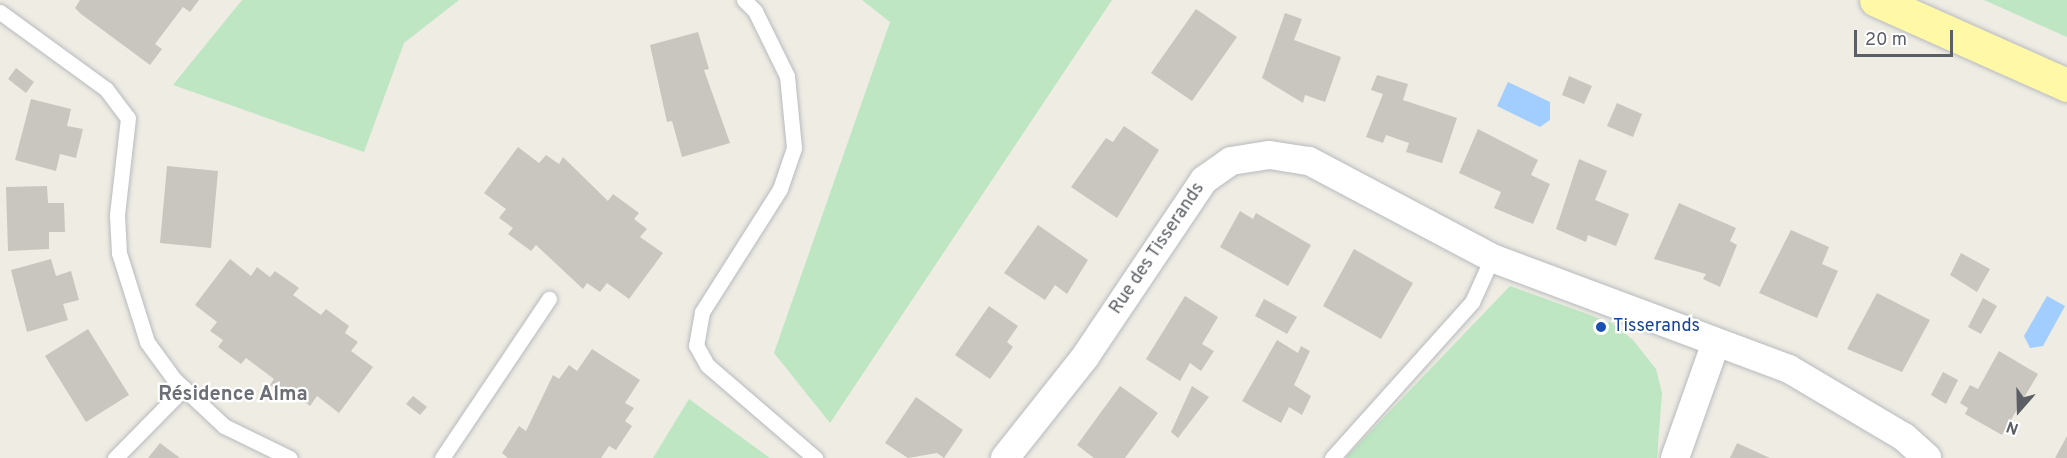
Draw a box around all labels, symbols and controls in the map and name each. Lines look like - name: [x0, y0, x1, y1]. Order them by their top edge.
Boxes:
- scale bar: [1857, 18, 1956, 56]
- text: 20 m: [1865, 29, 1907, 52]
- street label: Rue des Tisserands: [1106, 179, 1210, 319]
- place label: Tisserands: [1613, 316, 1700, 338]
- marker: Tisserands: [1594, 320, 1608, 334]
- north arrow: [1989, 380, 2049, 440]
- district label: Résidence Alma: [158, 383, 308, 407]
- text: N: [2004, 416, 2022, 438]

